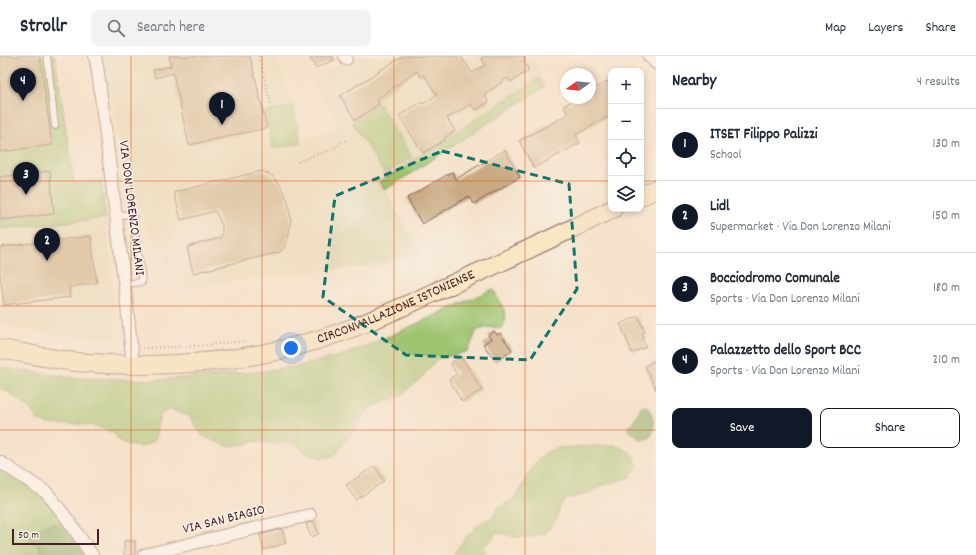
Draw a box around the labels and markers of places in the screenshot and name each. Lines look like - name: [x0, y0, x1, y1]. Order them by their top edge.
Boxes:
- pin: 4: [10, 68, 36, 101]
- pin: 1: [209, 92, 235, 125]
- pin: 3: [13, 162, 39, 195]
- pin: 2: [34, 228, 60, 261]

